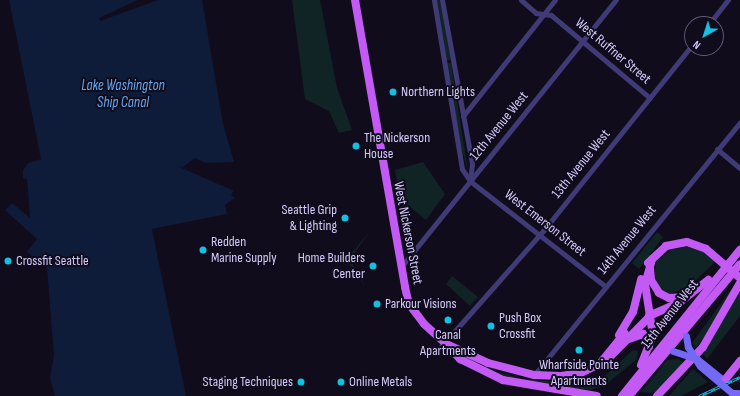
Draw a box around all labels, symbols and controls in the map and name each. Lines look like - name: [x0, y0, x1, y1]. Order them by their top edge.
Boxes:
- street label: West Ruffner Street: [572, 14, 654, 88]
- north arrow: [684, 16, 724, 56]
- text: N: [690, 38, 703, 52]
- water label: Lake Washington Ship Canal: [81, 76, 165, 111]
- place label: Northern Lights: [401, 84, 475, 100]
- marker: Northern Lights: [388, 87, 398, 97]
- street label: 12th Avenue West: [466, 88, 532, 164]
- street label: 13th Avenue West: [548, 126, 614, 202]
- place label: The Nickerson House: [364, 130, 430, 162]
- marker: The Nickerson House: [351, 141, 361, 151]
- street label: West Nickerson Street: [390, 180, 426, 286]
- street label: West Emerson Street: [501, 186, 589, 260]
- place label: Seattle Grip & Lighting: [282, 202, 337, 234]
- street label: 14th Avenue West: [594, 202, 660, 278]
- marker: Seattle Grip & Lighting: [340, 213, 350, 223]
- place label: Redden Marine Supply: [211, 234, 277, 266]
- marker: Redden Marine Supply: [198, 245, 208, 255]
- place label: Home Builders Center: [298, 250, 365, 282]
- place label: Crossfit Seattle: [16, 253, 89, 269]
- marker: Crossfit Seattle: [3, 256, 13, 266]
- marker: Home Builders Center: [368, 261, 378, 271]
- street label: 15th Avenue West: [638, 276, 702, 352]
- place label: Parkour Visions: [385, 296, 457, 312]
- marker: Parkour Visions: [372, 299, 382, 309]
- place label: Push Box Crossfit: [499, 310, 541, 342]
- marker: Canal Apartments: [443, 315, 453, 325]
- marker: Push Box Crossfit: [486, 321, 496, 331]
- place label: Canal Apartments: [420, 327, 476, 360]
- marker: Wharfside Pointe Apartments: [574, 345, 584, 355]
- place label: Wharfside Pointe Apartments: [539, 357, 619, 390]
- place label: Staging Techniques: [203, 374, 293, 390]
- place label: Online Metals: [349, 374, 412, 390]
- marker: Staging Techniques: [296, 377, 306, 387]
- marker: Online Metals: [336, 377, 346, 387]

